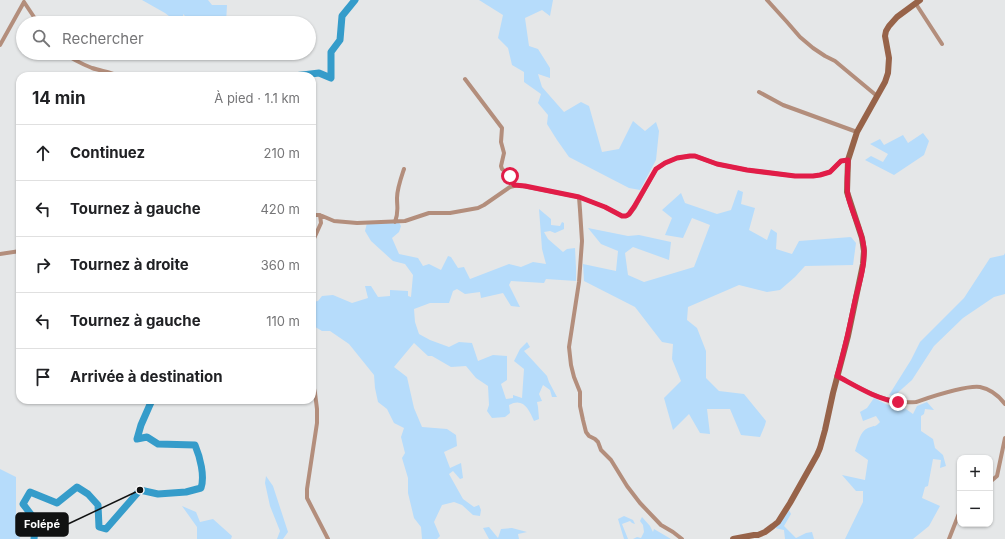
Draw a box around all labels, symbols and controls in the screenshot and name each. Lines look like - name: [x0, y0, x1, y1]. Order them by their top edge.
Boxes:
- search box: [16, 16, 316, 60]
- icon: search: [30, 27, 52, 49]
- text: Rechercher: [62, 29, 144, 48]
- text: 14 min: [32, 88, 86, 108]
- text: À pied · 1.1 km: [214, 90, 300, 106]
- icon: ahead: [32, 142, 54, 164]
- text: Continuez: [70, 143, 145, 162]
- text: 210 m: [264, 145, 300, 161]
- route start: [501, 167, 519, 185]
- icon: left: [32, 198, 54, 220]
- text: Tournez à gauche: [70, 199, 201, 218]
- text: 420 m: [260, 201, 300, 217]
- icon: right: [32, 254, 54, 276]
- text: Tournez à droite: [70, 255, 189, 274]
- text: 360 m: [261, 257, 300, 273]
- icon: left: [32, 310, 54, 332]
- text: Tournez à gauche: [70, 311, 201, 330]
- text: 110 m: [266, 313, 300, 329]
- icon: arrive: [32, 366, 54, 388]
- text: Arrivée à destination: [70, 367, 223, 386]
- route end: [889, 393, 907, 411]
- map controls: [957, 455, 993, 527]
- button: +: [957, 455, 993, 491]
- button: −: [957, 491, 993, 527]
- callout: Folépé: [16, 513, 68, 536]
- text: Folépé: [24, 517, 60, 531]

